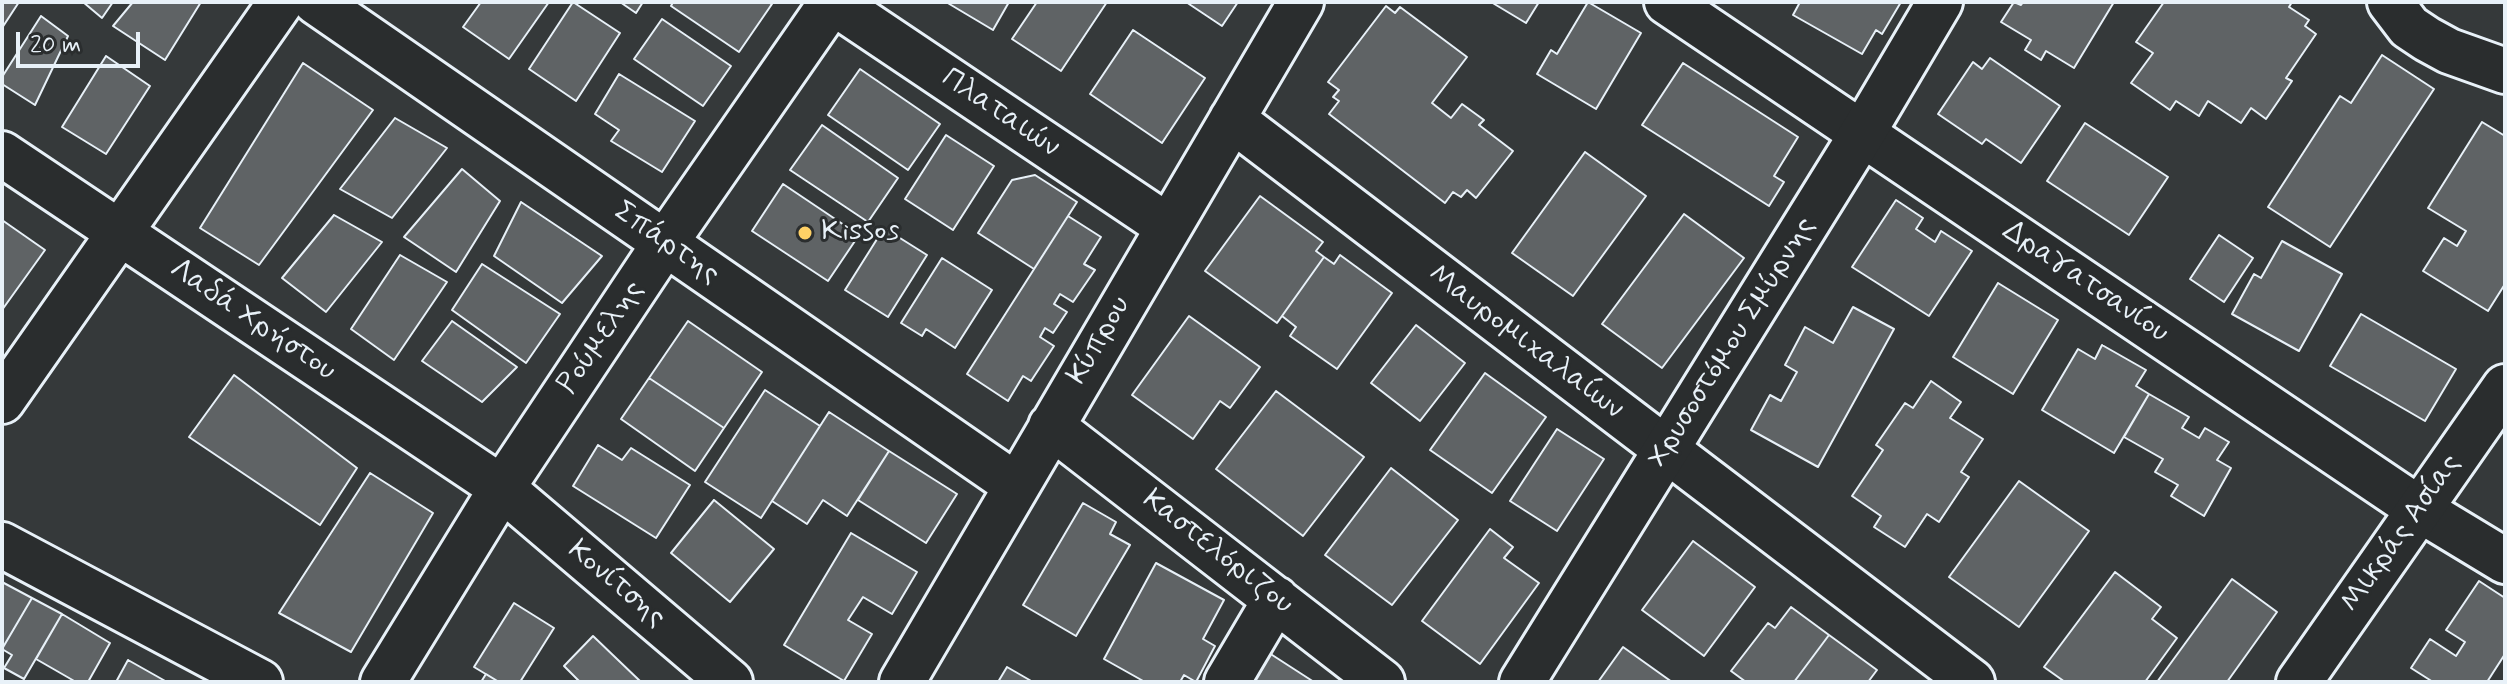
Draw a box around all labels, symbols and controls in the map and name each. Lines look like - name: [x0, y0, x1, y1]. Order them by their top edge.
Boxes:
- scale bar: [20, 16, 144, 66]
- text: 20 m: [30, 30, 81, 61]
- street label: Πλαταιών: [934, 61, 1066, 167]
- street label: Σπάρτης: [606, 195, 726, 293]
- street label: Χρυσοστόμου Σμύρνης: [1641, 211, 1825, 475]
- street label: Δραγατσανίου: [1995, 214, 2175, 352]
- place label: Kissos: [821, 215, 900, 251]
- marker: Kissos: [796, 224, 814, 242]
- street label: Λαδά Χρήστου: [162, 252, 342, 390]
- street label: Μαυρομιχαλαίων: [1420, 258, 1630, 428]
- street label: Ρούμελης: [551, 274, 653, 402]
- street label: Κύπρου: [1060, 290, 1140, 392]
- street label: Μικράς Ασίας: [2334, 448, 2470, 620]
- street label: Καστελόριζου: [1134, 483, 1300, 623]
- street label: Κονίτσης: [560, 534, 672, 636]

